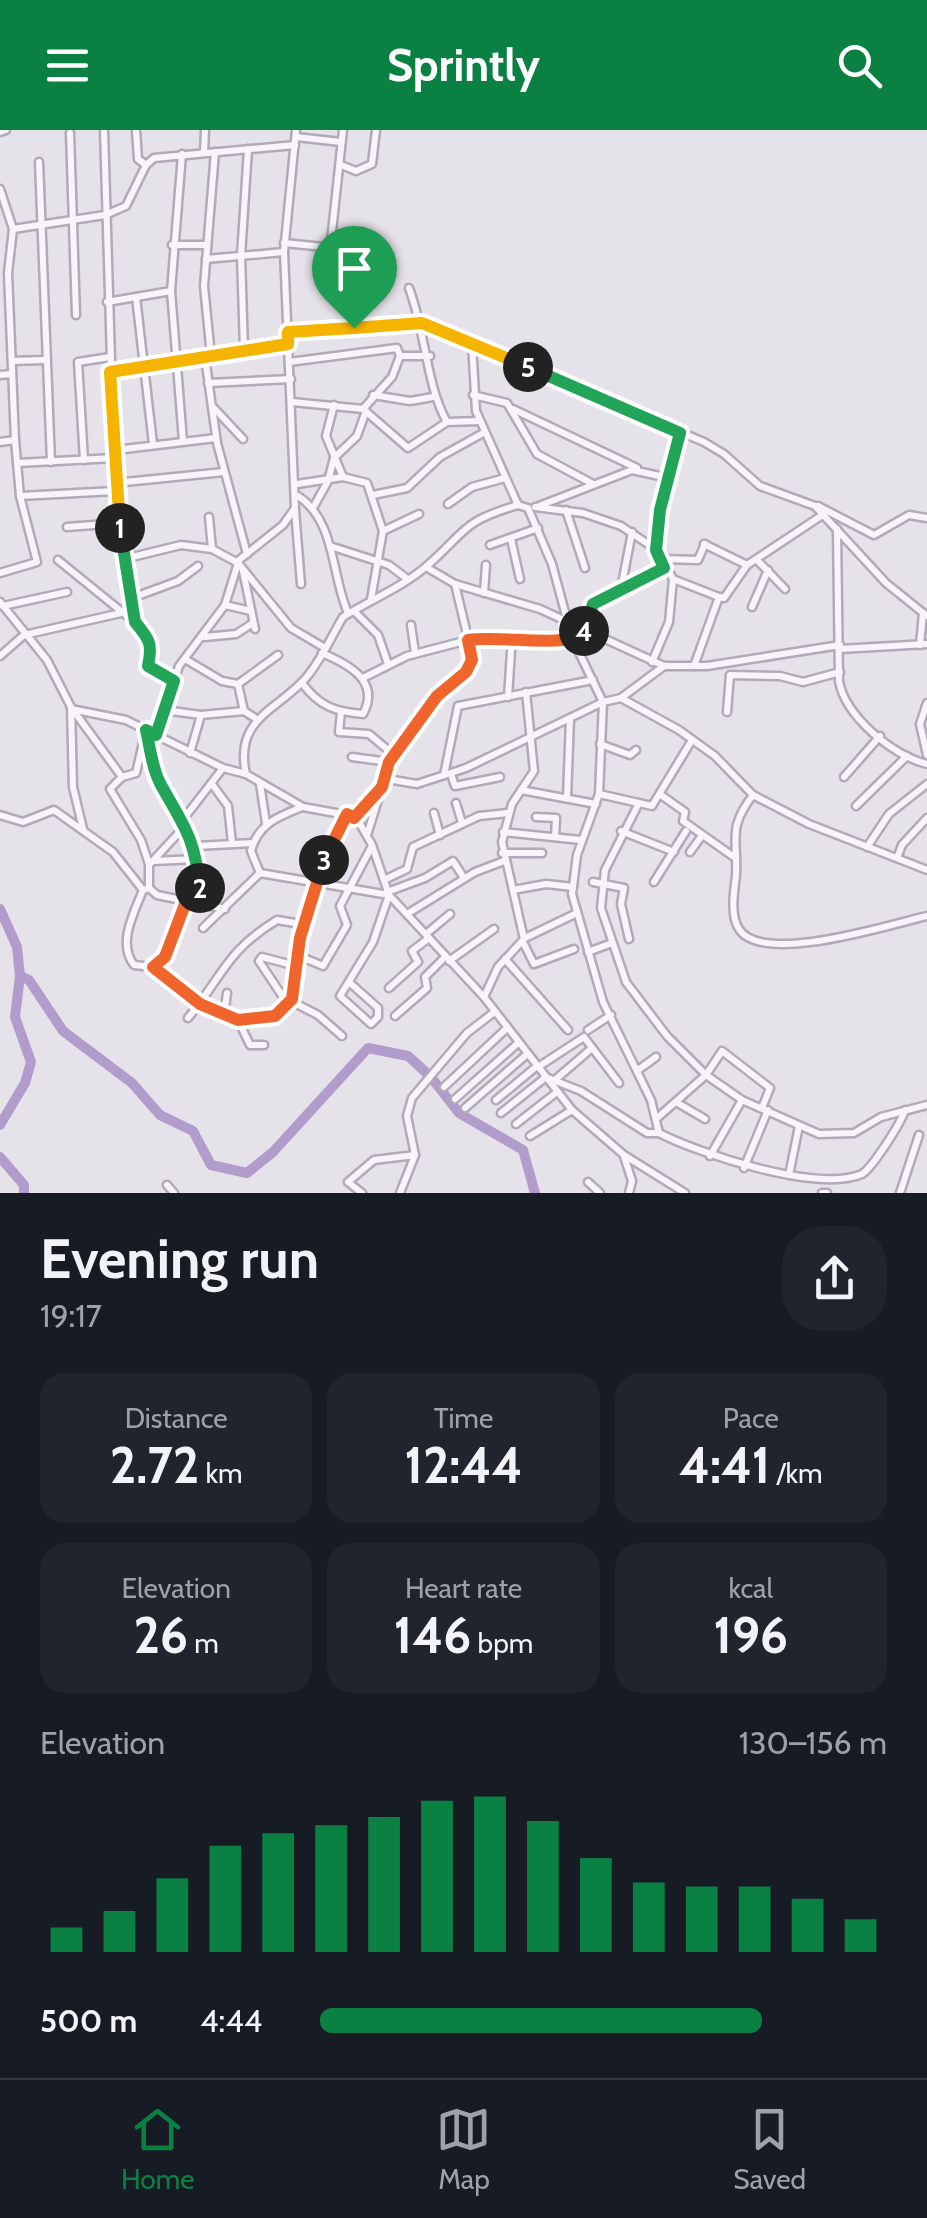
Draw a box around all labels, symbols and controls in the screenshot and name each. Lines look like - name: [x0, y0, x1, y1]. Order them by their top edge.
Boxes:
- icon: menu: [40, 38, 95, 93]
- text: Sprintly: [387, 38, 540, 92]
- icon: search: [832, 38, 887, 93]
- pin: [312, 226, 397, 329]
- icon: arrive: [327, 241, 382, 296]
- pin: 5: [503, 342, 553, 392]
- text: 5: [520, 350, 536, 384]
- pin: 1: [95, 503, 145, 553]
- text: 1: [115, 511, 125, 545]
- pin: 4: [559, 606, 609, 656]
- text: 4: [575, 614, 593, 648]
- pin: 3: [299, 835, 349, 885]
- text: 3: [316, 843, 332, 877]
- pin: 2: [175, 863, 225, 913]
- text: 2: [193, 871, 207, 905]
- text: Evening run: [40, 1225, 319, 1292]
- button: share: [782, 1226, 887, 1331]
- text: 19:17: [40, 1296, 102, 1335]
- text: Distance: [125, 1401, 228, 1435]
- text: Time: [434, 1401, 493, 1435]
- text: Pace: [723, 1401, 779, 1435]
- text: 2.72: [110, 1435, 199, 1496]
- text: 12:44: [404, 1435, 523, 1496]
- text: 4:41: [679, 1435, 770, 1496]
- text: km: [199, 1456, 243, 1490]
- text: /km: [770, 1456, 823, 1490]
- text: Elevation: [121, 1571, 231, 1605]
- text: Heart rate: [405, 1571, 522, 1605]
- text: kcal: [728, 1571, 773, 1605]
- text: 26: [133, 1605, 188, 1666]
- text: 146: [394, 1605, 471, 1666]
- text: 196: [714, 1605, 788, 1666]
- text: m: [188, 1626, 219, 1660]
- text: bpm: [471, 1626, 533, 1660]
- text: Elevation: [40, 1723, 165, 1762]
- text: 130–156 m: [739, 1723, 887, 1762]
- text: 500 m: [40, 2001, 137, 2040]
- text: 4:44: [200, 2001, 262, 2040]
- tab: Home: [121, 2102, 195, 2196]
- tab: Map: [436, 2102, 491, 2196]
- tab: Saved: [733, 2102, 806, 2196]

